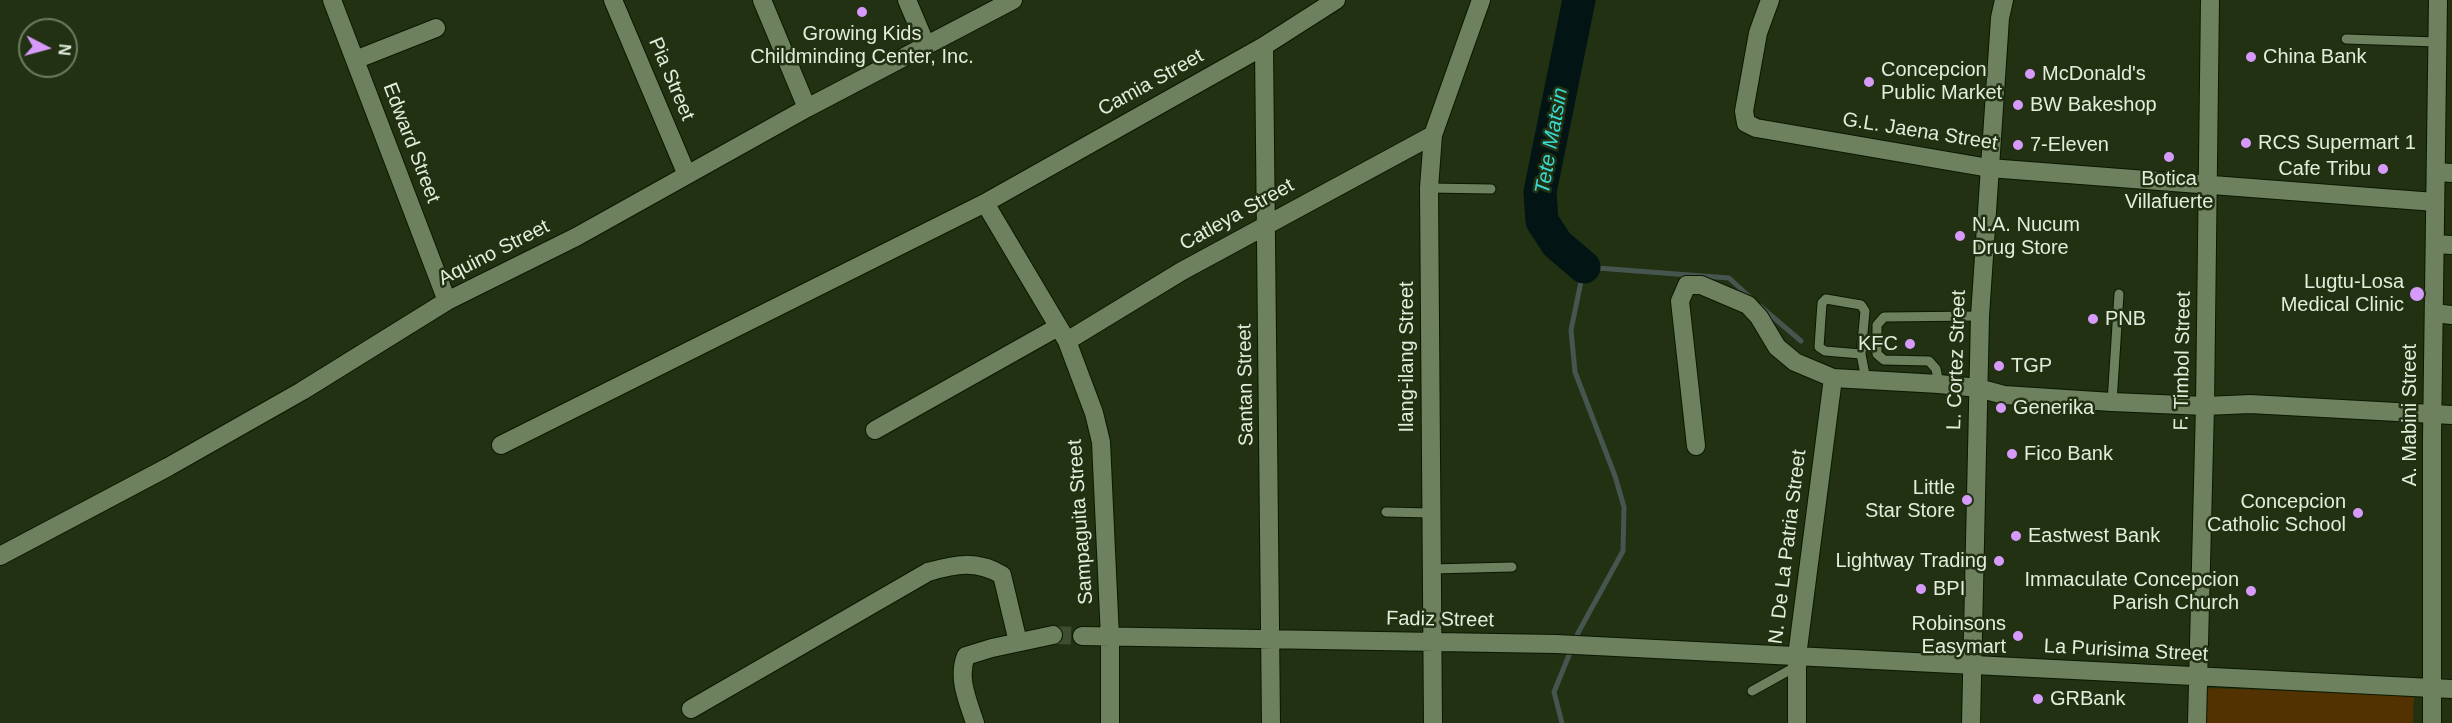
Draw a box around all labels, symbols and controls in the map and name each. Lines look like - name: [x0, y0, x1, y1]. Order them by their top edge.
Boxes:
- marker: Growing Kids Childminding Center, Inc.: [855, 5, 869, 19]
- north arrow: [18, 18, 78, 78]
- place label: Growing Kids Childminding Center, Inc.: [750, 22, 974, 69]
- street label: Pia Street: [643, 34, 699, 124]
- text: N: [55, 43, 73, 56]
- street label: Camia Street: [1094, 44, 1208, 122]
- place label: China Bank: [2263, 45, 2366, 69]
- marker: China Bank: [2244, 50, 2258, 64]
- place label: Concepcion Public Market: [1881, 58, 2002, 105]
- place label: McDonald's: [2042, 62, 2146, 86]
- marker: McDonald's: [2023, 67, 2037, 81]
- marker: Concepcion Public Market: [1862, 75, 1876, 89]
- street label: Edward Street: [377, 80, 445, 206]
- water label: Tete Matsin: [1530, 86, 1574, 196]
- place label: BW Bakeshop: [2030, 93, 2157, 117]
- marker: BW Bakeshop: [2011, 98, 2025, 112]
- street label: G.L. Jaena Street: [1841, 108, 1999, 156]
- place label: RCS Supermart 1: [2258, 131, 2416, 155]
- place label: 7-Eleven: [2030, 133, 2109, 157]
- marker: RCS Supermart 1: [2239, 136, 2253, 150]
- marker: 7-Eleven: [2011, 138, 2025, 152]
- marker: Botica Villafuerte: [2162, 150, 2176, 164]
- place label: Cafe Tribu: [2278, 157, 2371, 181]
- marker: Cafe Tribu: [2376, 162, 2390, 176]
- place label: Botica Villafuerte: [2125, 167, 2213, 214]
- street label: Catleya Street: [1176, 174, 1298, 256]
- place label: N.A. Nucum Drug Store: [1972, 213, 2080, 260]
- street label: Aquino Street: [435, 215, 553, 291]
- marker: N.A. Nucum Drug Store: [1953, 229, 1967, 243]
- place label: Lugtu-Losa Medical Clinic: [2281, 270, 2404, 317]
- street label: Ilang-ilang Street: [1395, 281, 1419, 433]
- marker: Lugtu-Losa Medical Clinic: [2408, 285, 2426, 303]
- street label: L. Cortez Street: [1943, 290, 1971, 430]
- street label: F. Timbol Street: [2170, 291, 2196, 431]
- place label: PNB: [2105, 307, 2146, 331]
- marker: PNB: [2086, 312, 2100, 326]
- street label: Santan Street: [1233, 324, 1259, 446]
- place label: KFC: [1858, 332, 1898, 356]
- marker: KFC: [1903, 337, 1917, 351]
- street label: A. Mabini Street: [2398, 344, 2422, 486]
- place label: TGP: [2011, 354, 2052, 378]
- marker: TGP: [1992, 359, 2006, 373]
- place label: Generika: [2013, 396, 2094, 420]
- marker: Generika: [1994, 401, 2008, 415]
- street label: Sampaguita Street: [1063, 439, 1099, 605]
- place label: Fico Bank: [2024, 442, 2113, 466]
- marker: Fico Bank: [2005, 447, 2019, 461]
- street label: N. De La Patria Street: [1764, 448, 1812, 646]
- place label: Little Star Store: [1865, 476, 1955, 523]
- place label: Concepcion Catholic School: [2207, 490, 2346, 537]
- marker: Little Star Store: [1960, 493, 1974, 507]
- marker: Concepcion Catholic School: [2351, 506, 2365, 520]
- place label: Eastwest Bank: [2028, 524, 2160, 548]
- marker: Eastwest Bank: [2009, 529, 2023, 543]
- place label: Lightway Trading: [1835, 549, 1987, 573]
- marker: Lightway Trading: [1992, 554, 2006, 568]
- place label: Immaculate Concepcion Parish Church: [2024, 568, 2239, 615]
- place label: BPI: [1933, 577, 1965, 601]
- marker: BPI: [1914, 582, 1928, 596]
- marker: Immaculate Concepcion Parish Church: [2244, 584, 2258, 598]
- street label: Fadiz Street: [1386, 607, 1494, 633]
- place label: Robinsons Easymart: [1911, 612, 2006, 659]
- marker: Robinsons Easymart: [2011, 629, 2025, 643]
- street label: La Purisima Street: [2043, 635, 2209, 667]
- place label: GRBank: [2050, 687, 2126, 711]
- marker: GRBank: [2031, 692, 2045, 706]

